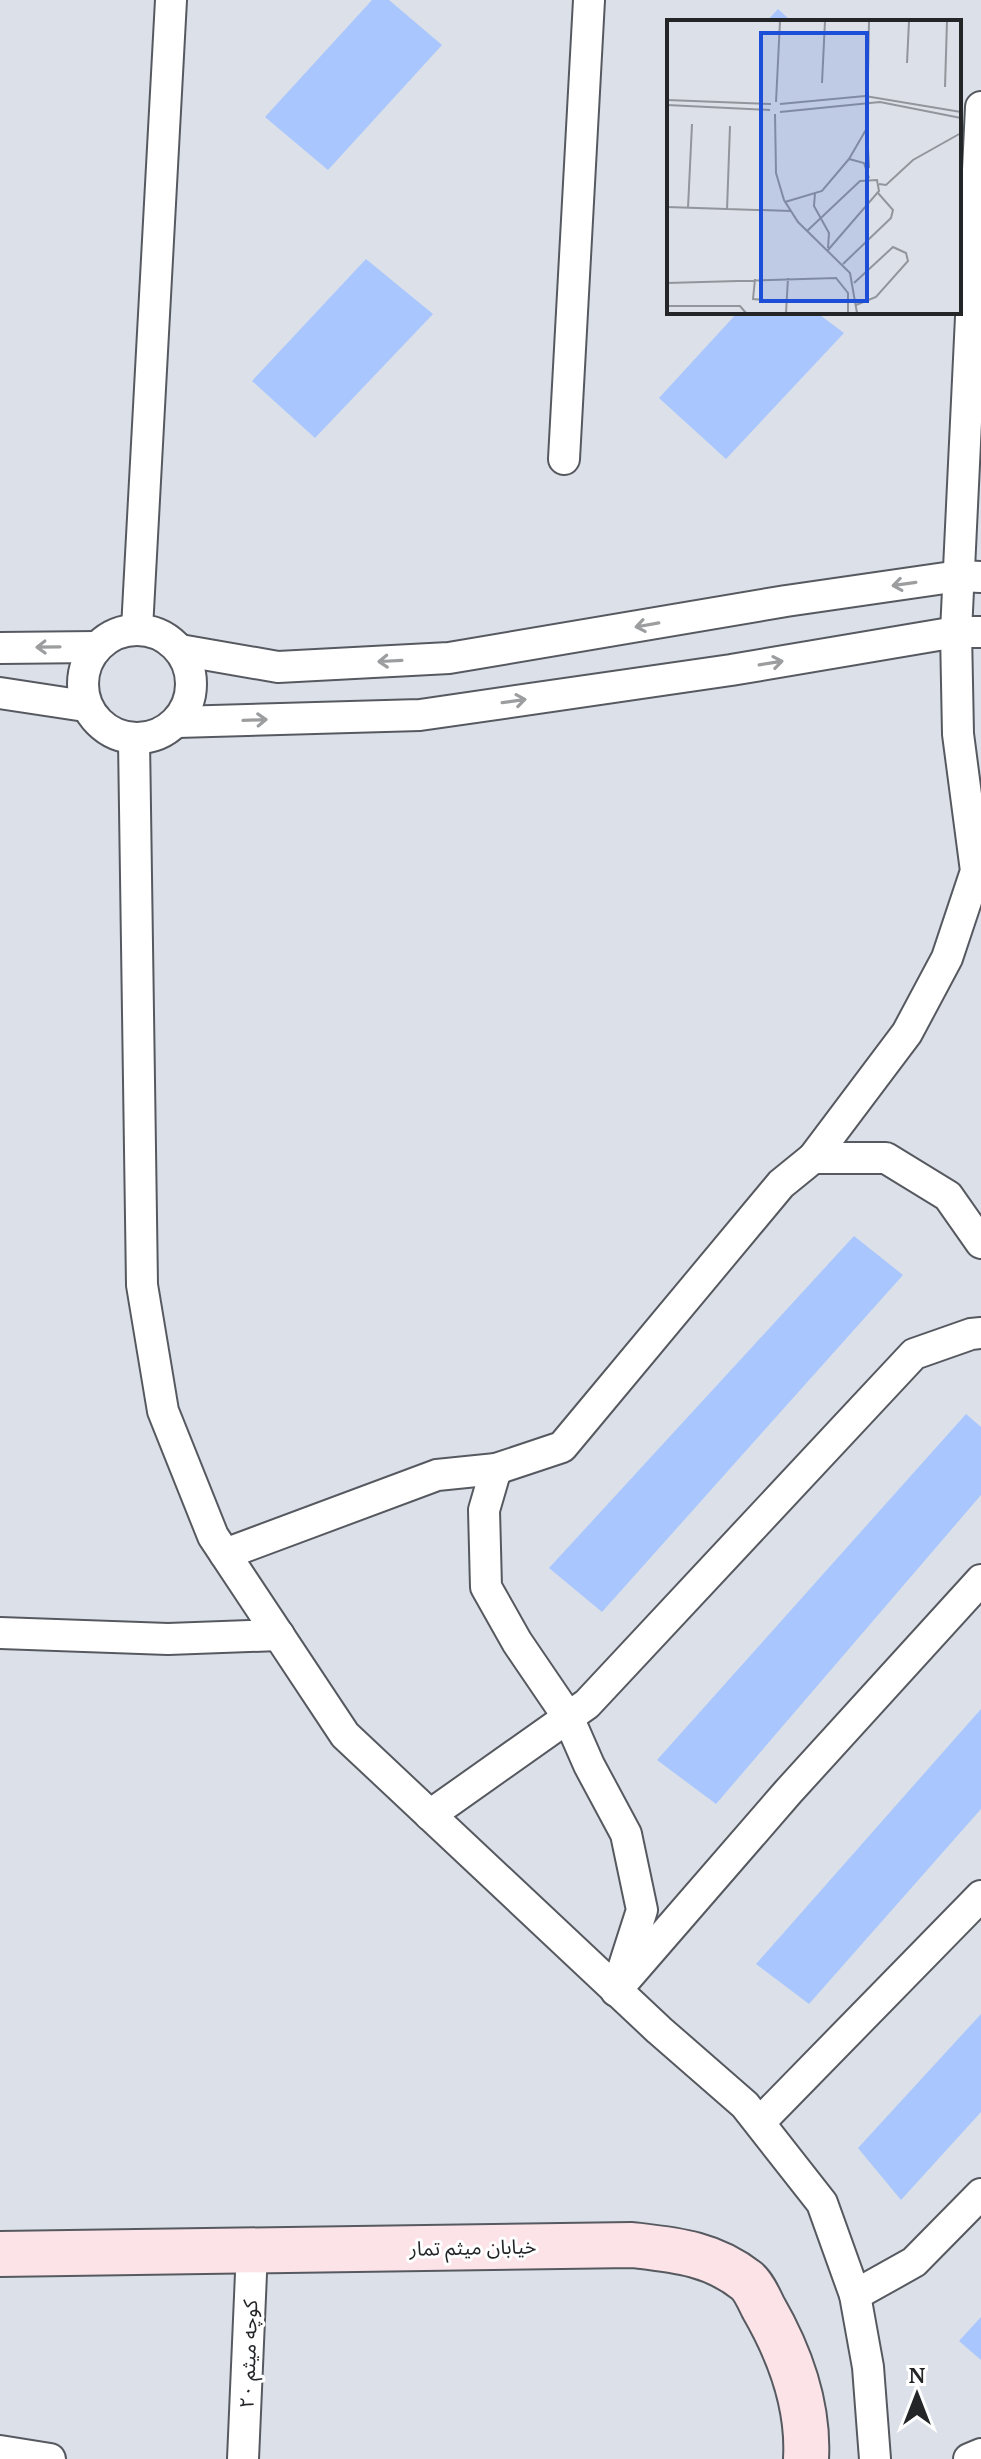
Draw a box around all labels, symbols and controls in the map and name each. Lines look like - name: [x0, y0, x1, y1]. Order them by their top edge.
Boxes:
- inset map: [667, 20, 961, 314]
- one-way arrow: [891, 577, 917, 592]
- one-way arrow: [635, 618, 660, 633]
- one-way arrow: [35, 640, 62, 655]
- one-way arrow: [377, 654, 404, 669]
- one-way arrow: [758, 655, 783, 670]
- one-way arrow: [501, 693, 526, 708]
- one-way arrow: [241, 712, 268, 728]
- street label: خیابان میثم تمار: [408, 2232, 537, 2264]
- street label: کوچه میثم ۲۰: [233, 2299, 265, 2409]
- north arrow: [877, 2355, 957, 2435]
- text: N: [909, 2360, 926, 2389]

